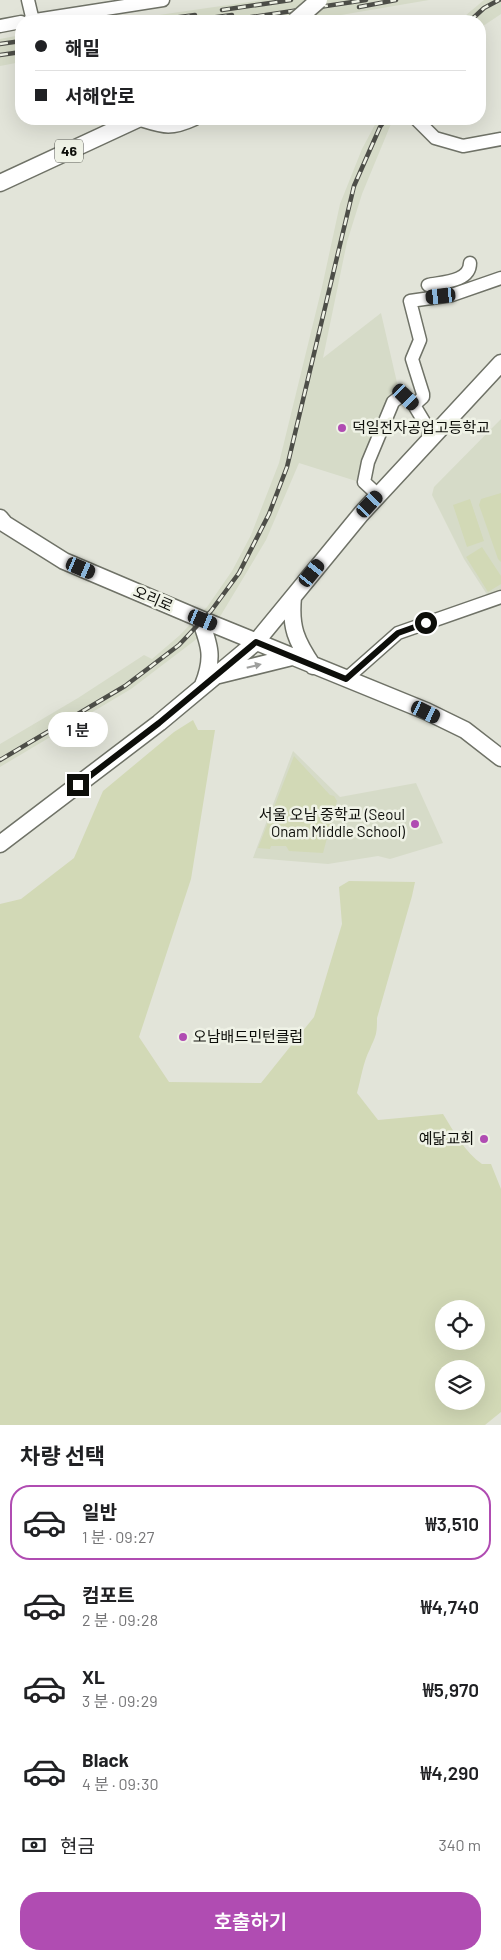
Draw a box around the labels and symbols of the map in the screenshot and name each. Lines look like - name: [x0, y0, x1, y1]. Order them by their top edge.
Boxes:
- road number: 46: [55, 140, 83, 162]
- car: [425, 287, 456, 305]
- car: [390, 381, 421, 413]
- place label: 덕일전자공업고등학교: [352, 418, 490, 436]
- marker: 덕일전자공업고등학교: [336, 422, 348, 434]
- car: [354, 488, 385, 520]
- car: [64, 555, 97, 581]
- car: [296, 557, 327, 589]
- street label: 오리로: [131, 582, 176, 614]
- car: [186, 607, 219, 633]
- route start: [415, 612, 437, 634]
- one-way arrow: [246, 662, 261, 670]
- car: [409, 699, 442, 725]
- callout: 1 분: [48, 712, 108, 748]
- route end: [67, 774, 89, 796]
- place label: 서울 오남 중학교 (Seoul Onam Middle School): [259, 805, 405, 840]
- marker: 서울 오남 중학교 (Seoul Onam Middle School): [409, 818, 421, 830]
- place label: 오남배드민턴클럽: [193, 1027, 303, 1045]
- marker: 오남배드민턴클럽: [177, 1031, 189, 1043]
- place label: 예닮교회: [419, 1129, 474, 1147]
- marker: 예닮교회: [478, 1133, 490, 1145]

